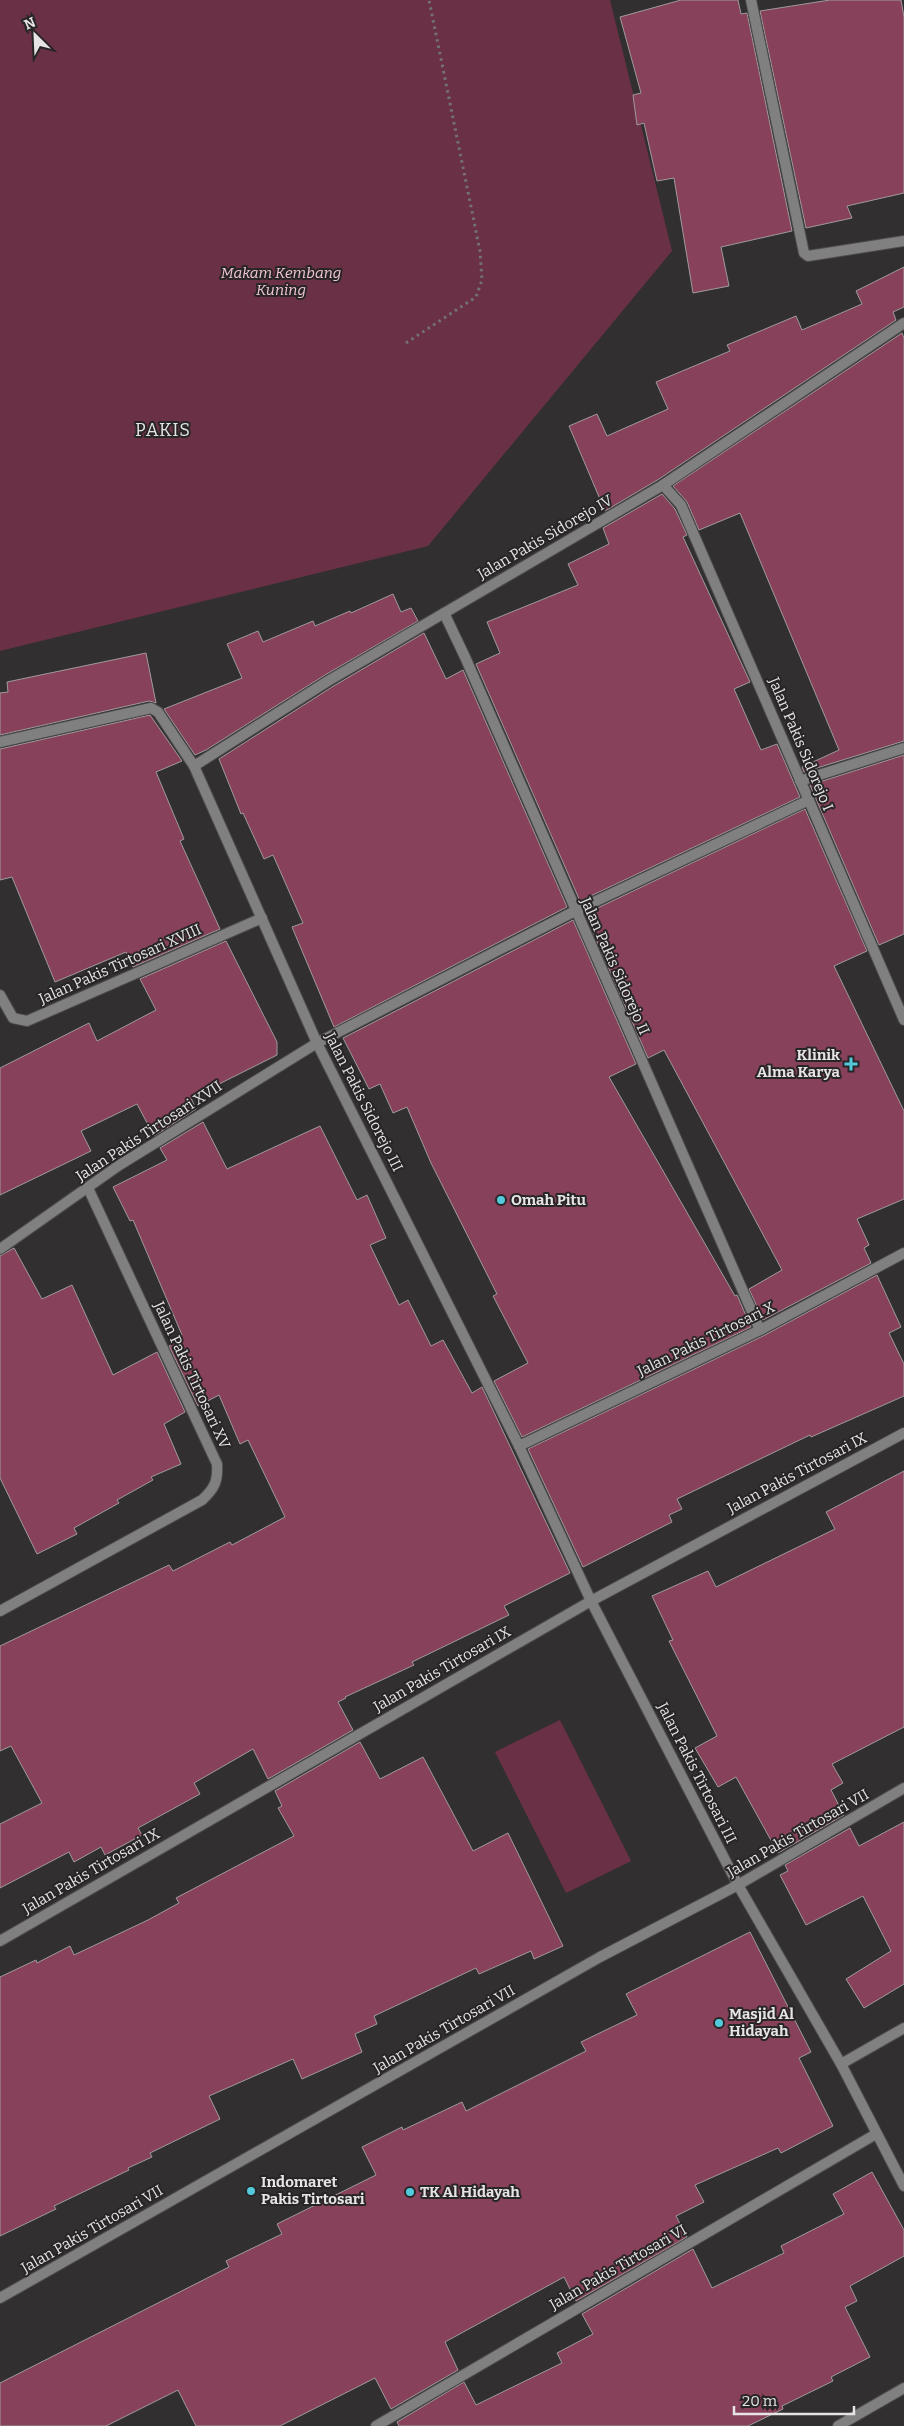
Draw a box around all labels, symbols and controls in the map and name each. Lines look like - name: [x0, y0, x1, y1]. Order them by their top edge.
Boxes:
- north arrow: [10, 10, 60, 60]
- text: N: [22, 14, 38, 34]
- park label: Makam Kembang Kuning: [221, 264, 341, 299]
- district label: PAKIS: [135, 419, 191, 441]
- street label: Jalan Pakis Sidorejo IV: [473, 491, 616, 584]
- street label: Jalan Pakis Sidorejo I: [764, 674, 837, 813]
- street label: Jalan Pakis Sidorejo II: [576, 894, 653, 1037]
- street label: Jalan Pakis Tirtosari XVIII: [35, 920, 204, 1008]
- street label: Jalan Pakis Sidorejo III: [321, 1029, 407, 1175]
- place label: Klinik Alma Karya: [757, 1046, 841, 1081]
- marker: Klinik Alma Karya: [844, 1057, 858, 1071]
- street label: Jalan Pakis Tirtosari XVII: [72, 1077, 225, 1186]
- place label: Omah Pitu: [511, 1191, 586, 1209]
- marker: Omah Pitu: [495, 1194, 507, 1206]
- street label: Jalan Pakis Tirtosari XV: [150, 1298, 234, 1452]
- street label: Jalan Pakis Tirtosari X: [634, 1298, 778, 1381]
- street label: Jalan Pakis Tirtosari IX: [723, 1428, 870, 1518]
- street label: Jalan Pakis Tirtosari IX: [369, 1622, 514, 1716]
- street label: Jalan Pakis Tirtosari III: [653, 1699, 740, 1847]
- street label: Jalan Pakis Tirtosari VII: [723, 1785, 872, 1881]
- street label: Jalan Pakis Tirtosari IX: [18, 1824, 163, 1918]
- street label: Jalan Pakis Tirtosari VII: [369, 1981, 518, 2077]
- place label: Masjid Al Hidayah: [729, 2005, 794, 2040]
- marker: Masjid Al Hidayah: [713, 2017, 725, 2029]
- place label: Indomaret Pakis Tirtosari: [261, 2173, 365, 2208]
- street label: Jalan Pakis Tirtosari VII: [17, 2181, 166, 2277]
- place label: TK Al Hidayah: [420, 2183, 520, 2201]
- marker: Indomaret Pakis Tirtosari: [245, 2185, 257, 2197]
- marker: TK Al Hidayah: [404, 2186, 416, 2198]
- street label: Jalan Pakis Tirtosari VI: [545, 2220, 690, 2314]
- scale bar: [734, 2384, 854, 2416]
- text: 20 m: [742, 2392, 778, 2410]

